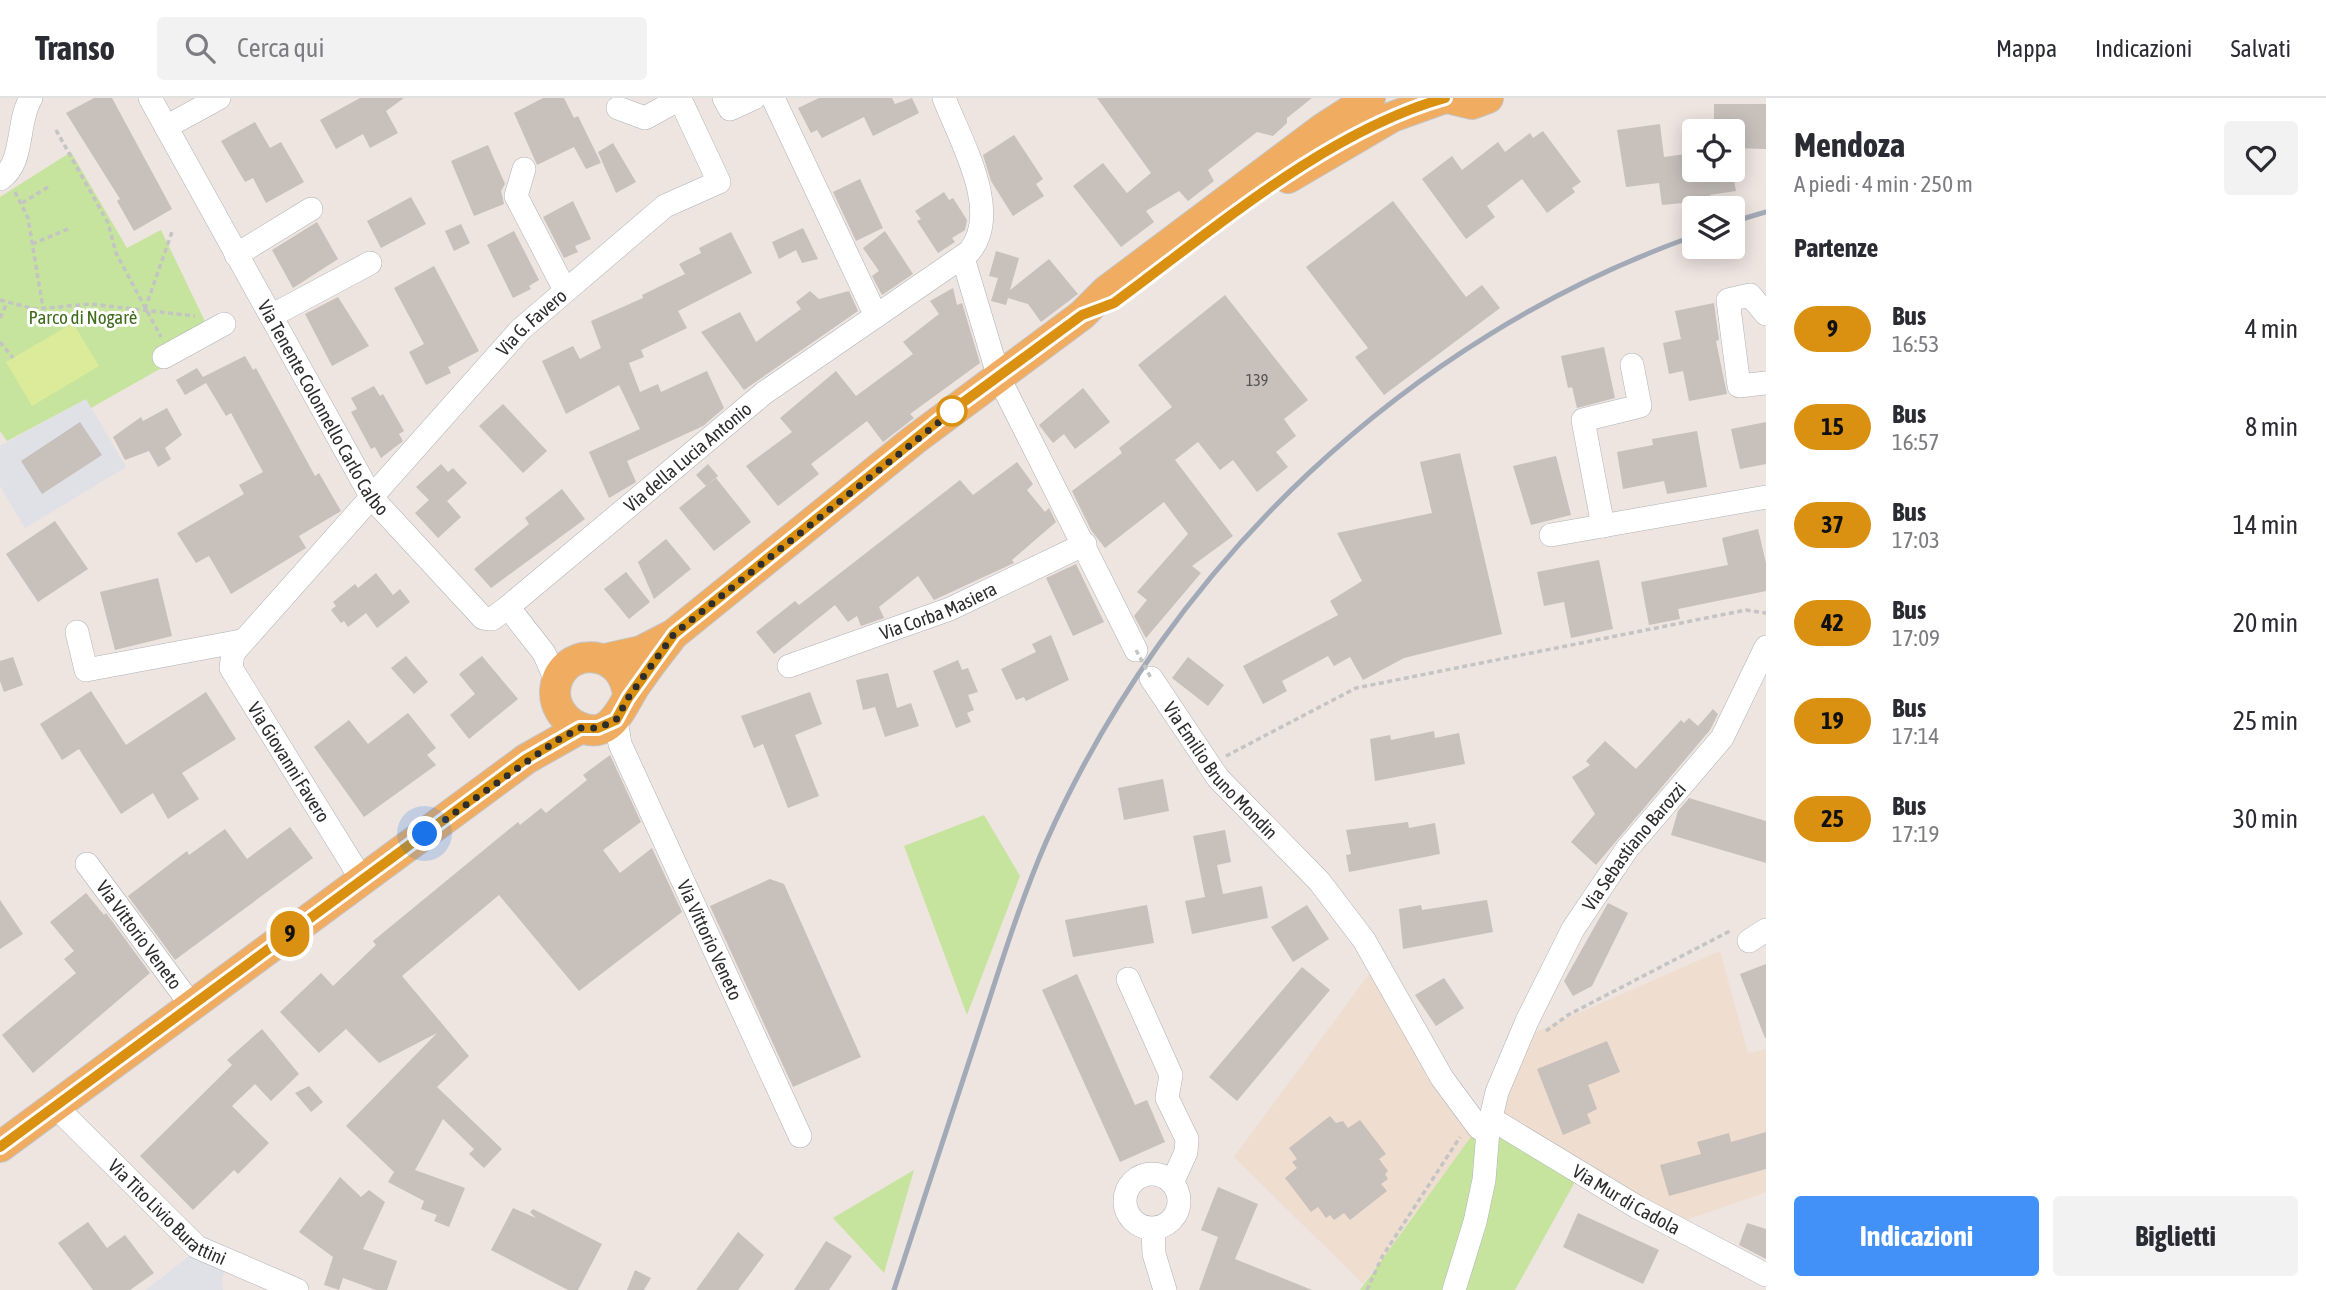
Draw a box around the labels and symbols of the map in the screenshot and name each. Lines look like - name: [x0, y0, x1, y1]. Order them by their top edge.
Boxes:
- street label: Via G. Favero: [492, 284, 571, 360]
- street label: Via Tenente Colonnello Carlo Calbo: [253, 296, 393, 520]
- park label: Parco di Nogarè: [29, 306, 137, 328]
- house number: 139: [1246, 371, 1268, 389]
- unlabelled marker: [937, 396, 967, 426]
- street label: Via della Lucia Antonio: [619, 397, 756, 516]
- street label: Via Corba Masiera: [877, 577, 1000, 644]
- street label: Via Emilio Bruno Mondin: [1159, 697, 1282, 843]
- street label: Via Giovanni Favero: [243, 698, 335, 826]
- street label: Via Sebastiano Barozzi: [1578, 778, 1690, 915]
- your location: [407, 816, 442, 851]
- street label: Via Vittorio Veneto: [92, 876, 187, 993]
- street label: Via Vittorio Veneto: [673, 877, 747, 1004]
- line badge: 9: [267, 911, 313, 957]
- street label: Via Tito Livio Burattini: [104, 1154, 230, 1269]
- street label: Via Mur di Cadola: [1569, 1160, 1684, 1239]

